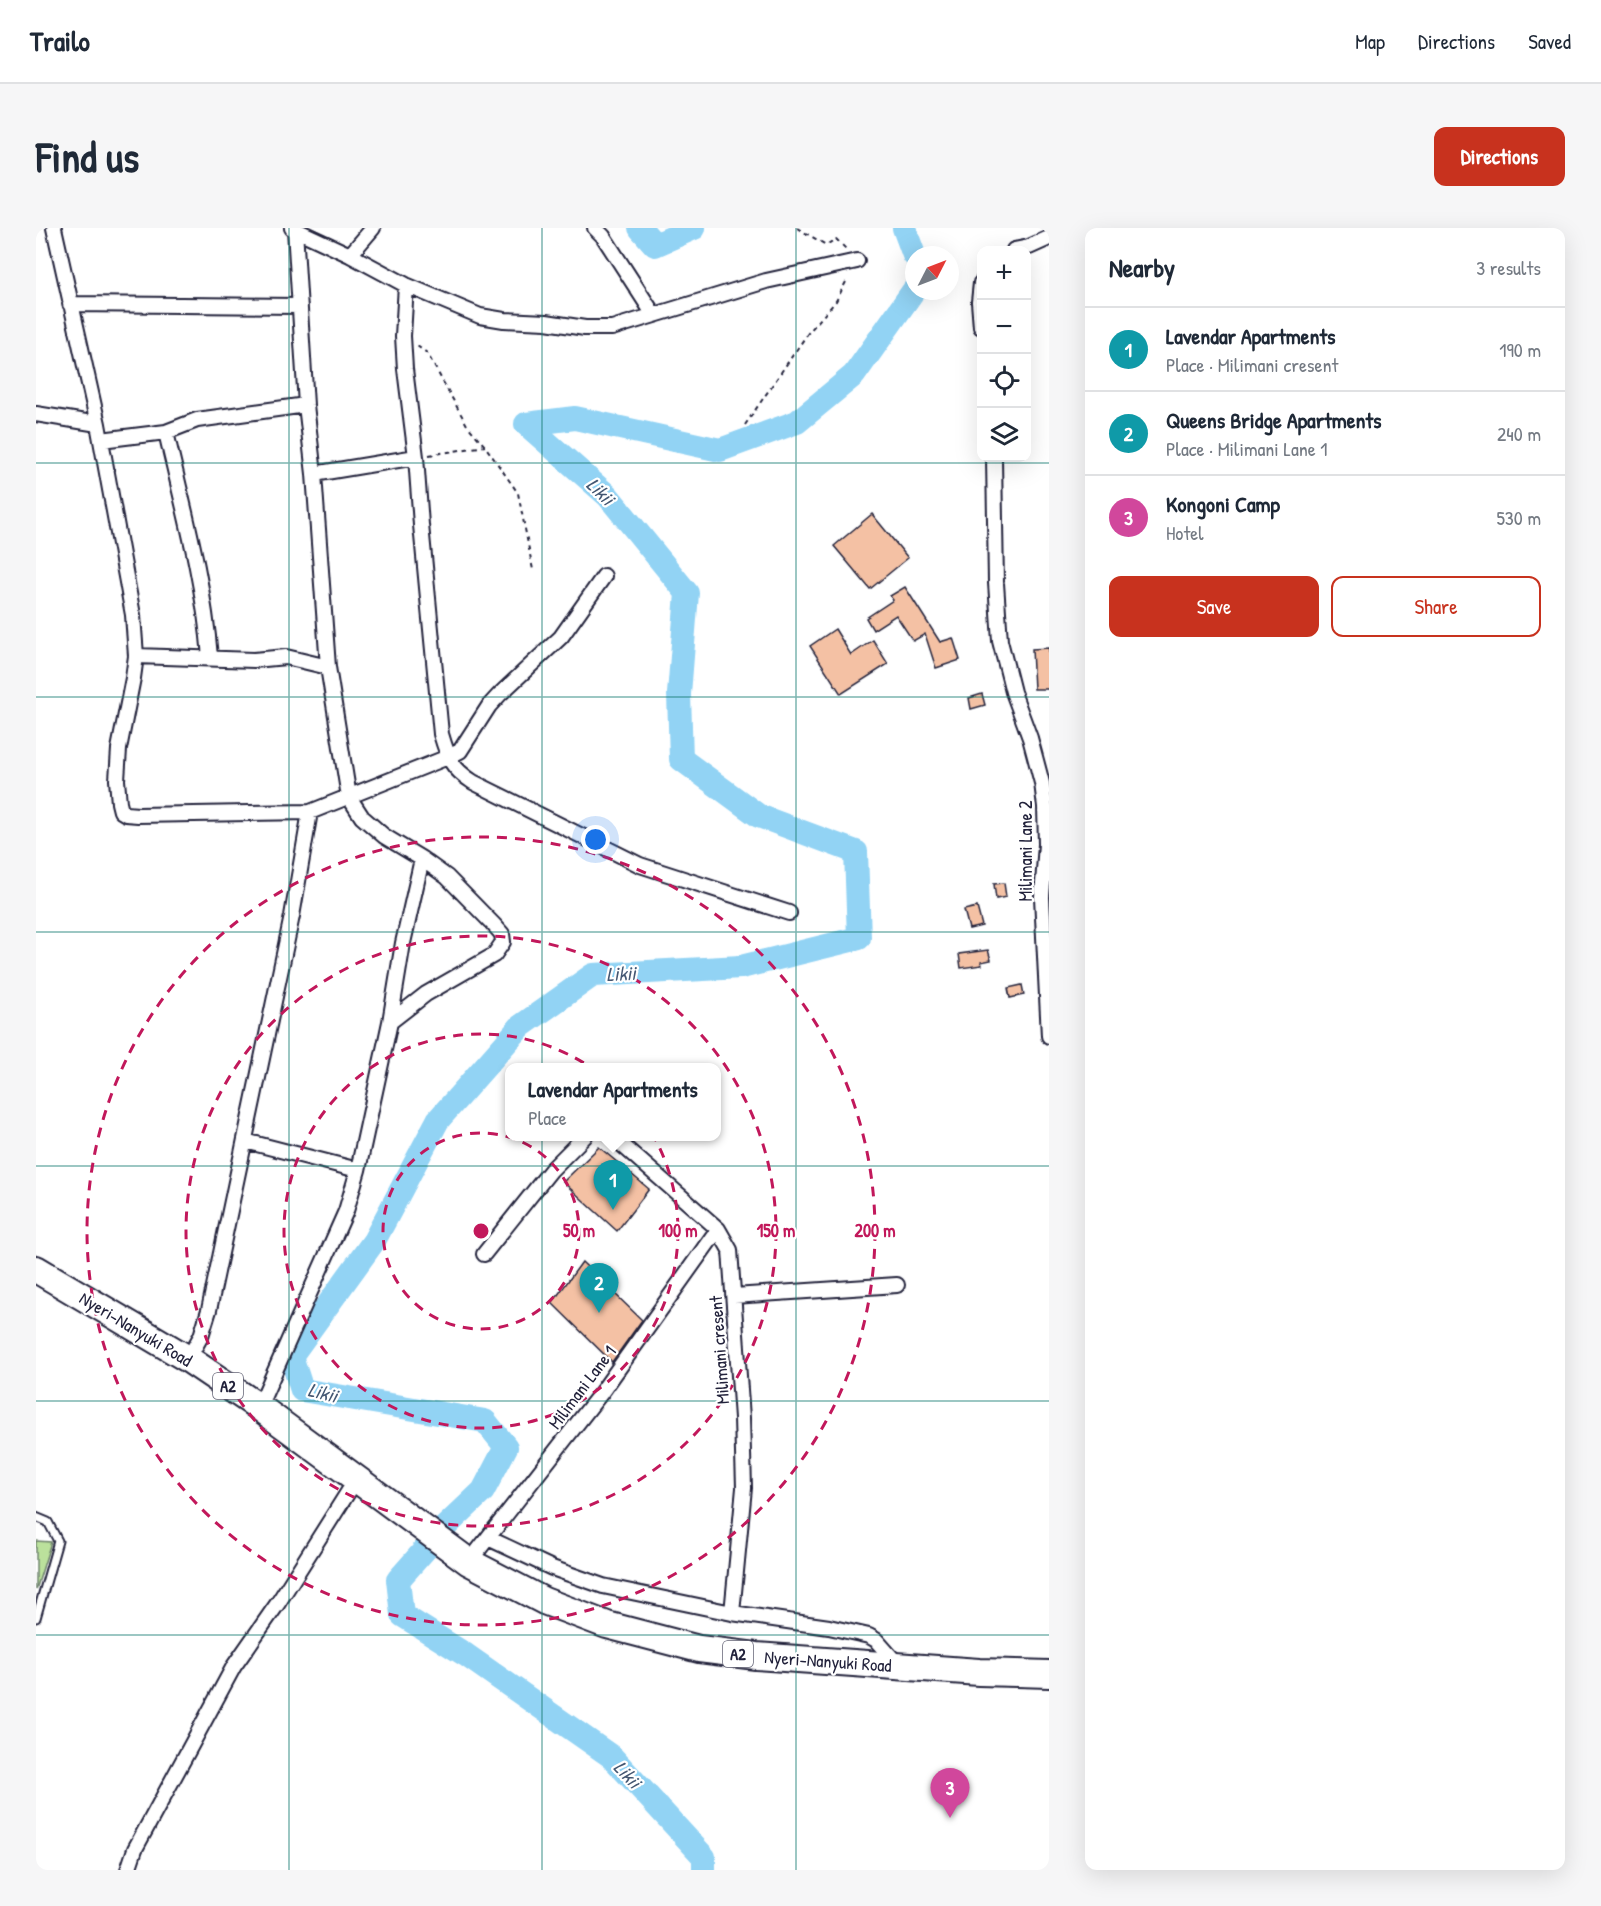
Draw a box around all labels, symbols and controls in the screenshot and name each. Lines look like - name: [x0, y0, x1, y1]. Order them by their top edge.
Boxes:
- text: Trailo: [30, 22, 90, 60]
- text: Map: [1355, 27, 1385, 56]
- text: Directions: [1418, 27, 1495, 56]
- text: Saved: [1528, 27, 1571, 56]
- button: Directions: [1434, 127, 1565, 186]
- text: Find us: [36, 128, 139, 185]
- north arrow: [905, 246, 959, 300]
- map controls: [977, 246, 1031, 462]
- button: +: [977, 246, 1031, 300]
- text: Nearby: [1109, 250, 1175, 285]
- text: 3 results: [1476, 254, 1541, 281]
- button: −: [977, 300, 1031, 354]
- text: Lavendar Apartments: [1166, 321, 1336, 351]
- text: 1: [1125, 336, 1132, 363]
- text: 190 m: [1499, 336, 1541, 363]
- text: Place · Milimani cresent: [1166, 351, 1338, 378]
- button: locate: [977, 354, 1031, 408]
- text: Queens Bridge Apartments: [1166, 405, 1381, 435]
- button: layers: [977, 408, 1031, 462]
- text: 2: [1124, 420, 1133, 447]
- text: 240 m: [1497, 420, 1541, 447]
- text: Place · Milimani Lane 1: [1166, 435, 1328, 462]
- water label: Likii: [581, 471, 623, 513]
- text: Kongoni Camp: [1166, 489, 1280, 519]
- text: 3: [1124, 504, 1133, 531]
- text: 530 m: [1496, 504, 1541, 531]
- text: Hotel: [1166, 519, 1204, 546]
- button: Save: [1109, 576, 1319, 637]
- button: Share: [1331, 576, 1541, 637]
- street label: Milimani Lane 2: [1013, 800, 1038, 901]
- your location: [581, 825, 610, 854]
- water label: Likii: [606, 959, 639, 987]
- popup: [505, 1063, 721, 1141]
- text: Lavendar Apartments: [528, 1074, 698, 1104]
- text: Place: [528, 1104, 567, 1131]
- pin: 1: [594, 1160, 632, 1210]
- text: 50 m: [563, 1218, 595, 1243]
- text: 100 m: [658, 1218, 698, 1243]
- text: 150 m: [757, 1218, 795, 1243]
- text: 200 m: [855, 1218, 895, 1243]
- centre of rings: [471, 1221, 491, 1241]
- pin: 2: [580, 1264, 618, 1313]
- street label: Nyeri-Nanyuki Road: [75, 1285, 197, 1373]
- street label: Milimani cresent: [703, 1294, 735, 1405]
- street label: Milimani Lane 1: [542, 1340, 622, 1434]
- road number: A2: [213, 1373, 243, 1399]
- water label: Likii: [306, 1375, 343, 1409]
- road number: A2: [723, 1641, 753, 1667]
- street label: Nyeri-Nanyuki Road: [764, 1644, 892, 1678]
- water label: Likii: [608, 1754, 650, 1796]
- pin: 3: [930, 1768, 970, 1818]

